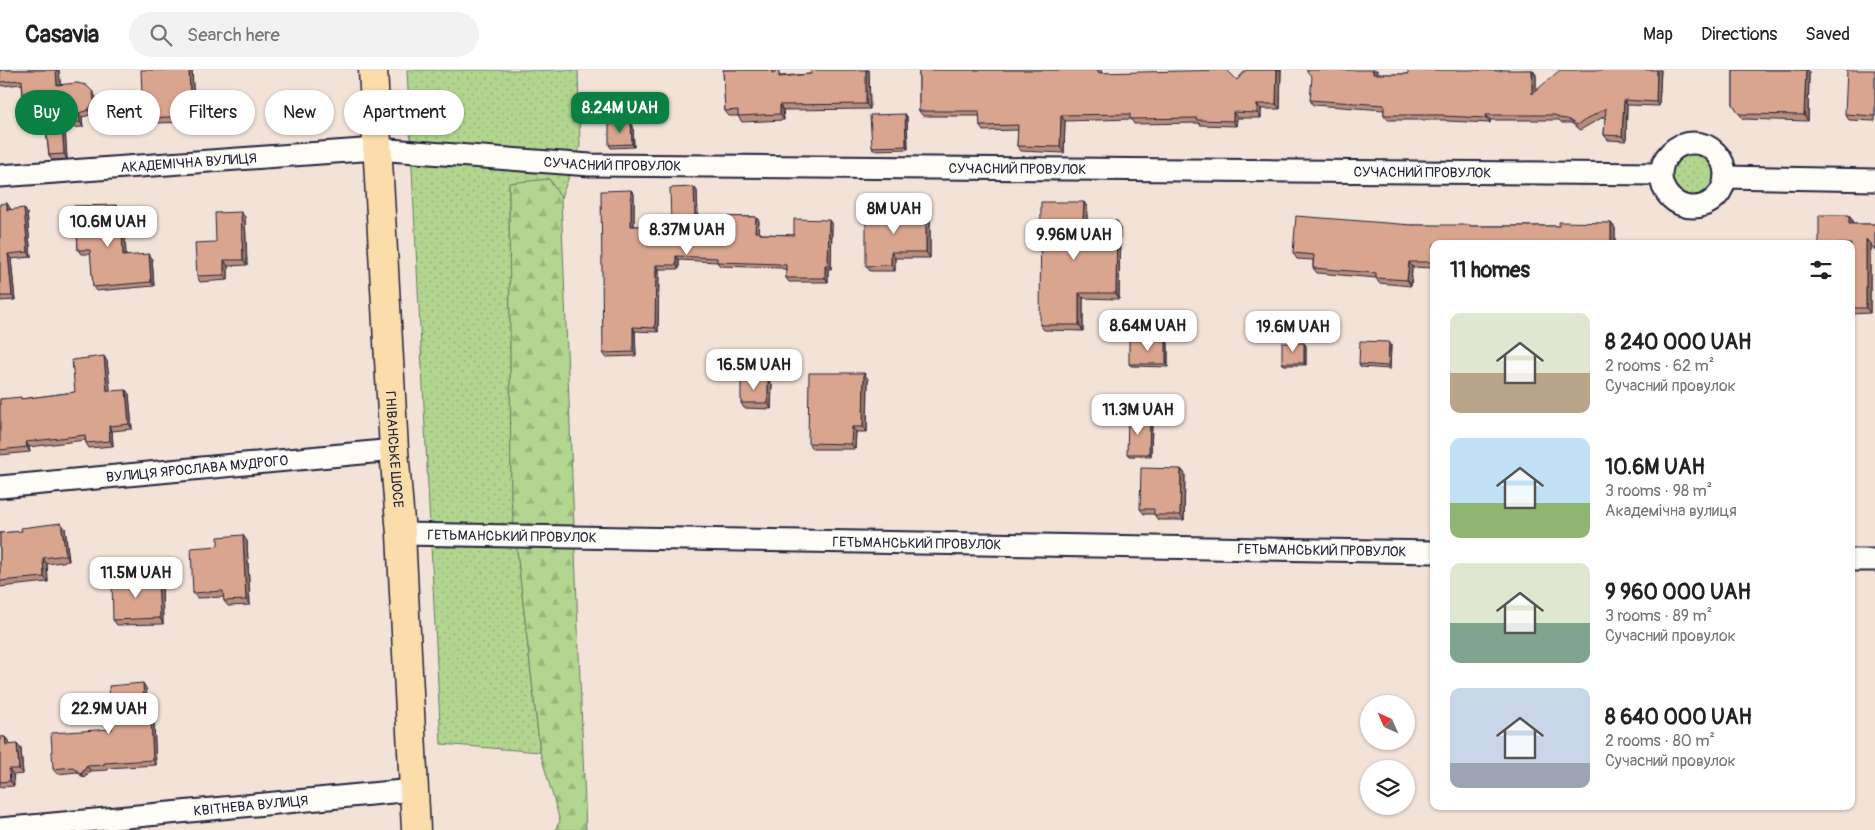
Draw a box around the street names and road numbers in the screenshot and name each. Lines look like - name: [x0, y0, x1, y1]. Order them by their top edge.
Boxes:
- street label: АКАДЕМІЧНА ВУЛИЦЯ: [120, 149, 257, 176]
- street label: СУЧАСНИЙ ПРОВУЛОК: [543, 153, 681, 174]
- street label: СУЧАСНИЙ ПРОВУЛОК: [948, 160, 1086, 178]
- street label: СУЧАСНИЙ ПРОВУЛОК: [1353, 163, 1491, 181]
- street label: ГНІВАНСЬКЕ ШОСЕ: [382, 390, 407, 509]
- street label: ВУЛИЦЯ ЯРОСЛАВА МУДРОГО: [105, 451, 289, 485]
- street label: ГЕТЬМАНСЬКИЙ ПРОВУЛОК: [427, 526, 597, 546]
- street label: ГЕТЬМАНСЬКИЙ ПРОВУЛОК: [832, 533, 1002, 553]
- street label: ГЕТЬМАНСЬКИЙ ПРОВУЛОК: [1237, 540, 1407, 560]
- street label: КВІТНЕВА ВУЛИЦЯ: [193, 791, 309, 819]

